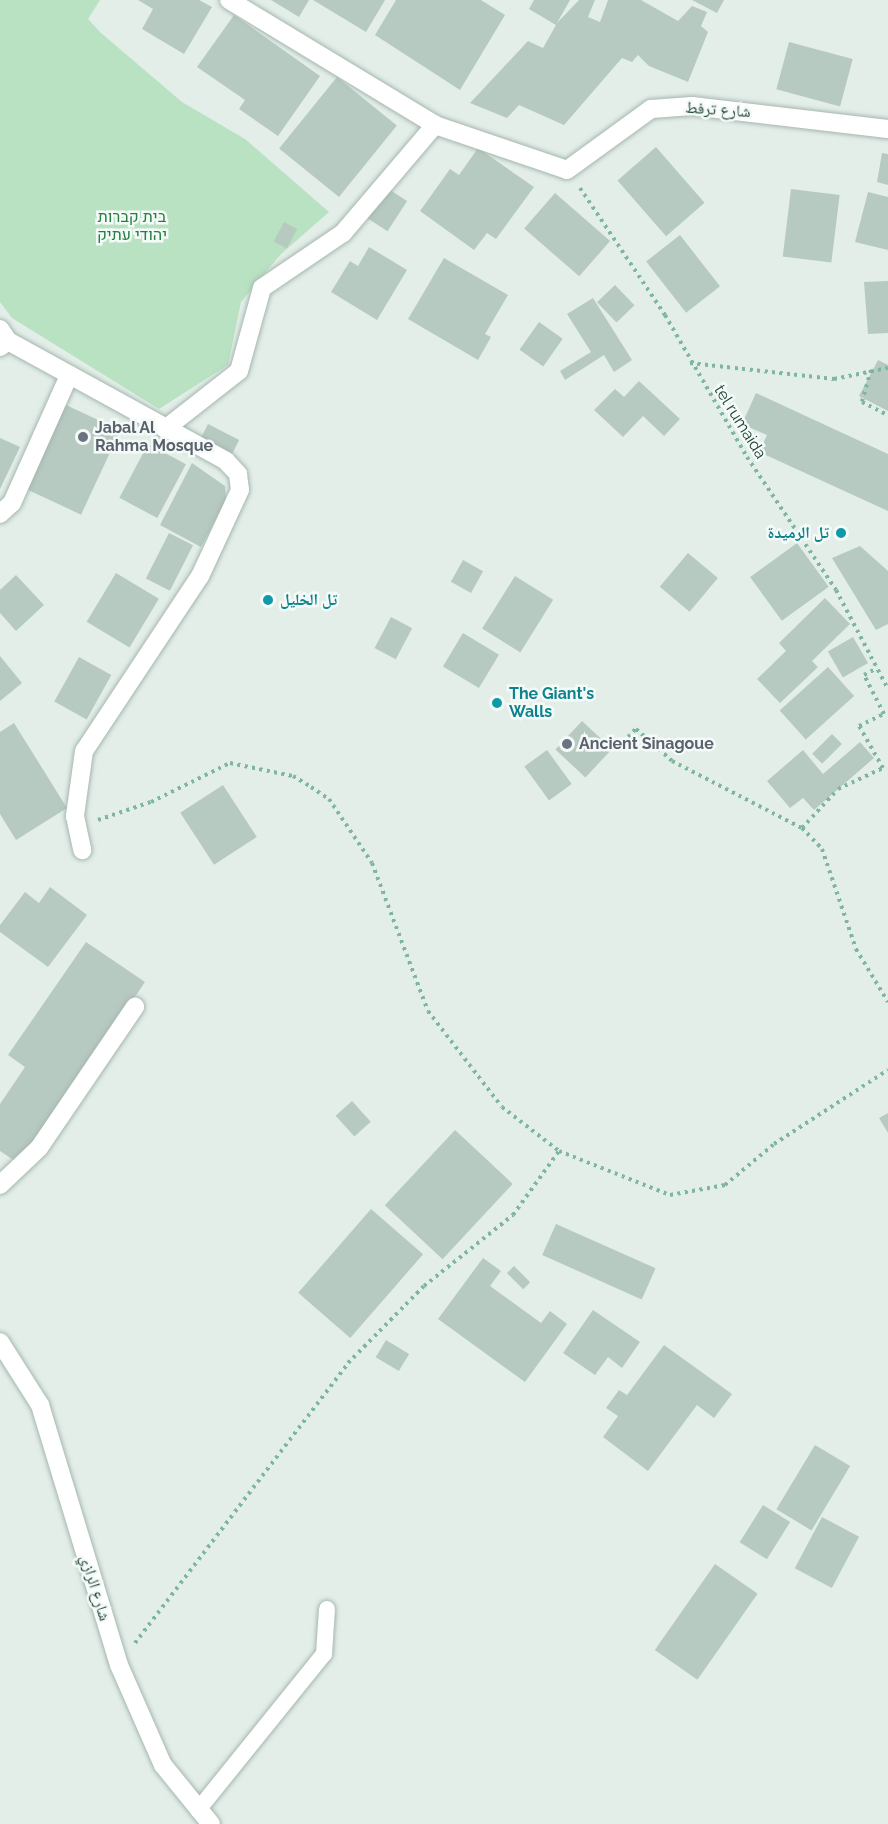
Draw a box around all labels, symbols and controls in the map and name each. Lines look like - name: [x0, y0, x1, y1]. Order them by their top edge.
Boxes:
- street label: شارع ترفط: [685, 98, 751, 122]
- park label: בית קברות יהודי עתיק: [97, 207, 167, 245]
- street label: tel rumaida: [710, 381, 770, 463]
- place label: Jabal Al Rahma Mosque: [95, 418, 213, 456]
- marker: Jabal Al Rahma Mosque: [76, 430, 90, 444]
- place label: تل الرميدة: [768, 523, 829, 543]
- marker: تل الرميدة: [834, 526, 848, 540]
- place label: تل الخليل: [280, 590, 337, 610]
- marker: تل الخليل: [261, 593, 275, 607]
- place label: The Giant's Walls: [509, 684, 594, 722]
- marker: The Giant's Walls: [490, 696, 504, 710]
- place label: Ancient Sinagoue: [579, 734, 714, 754]
- marker: Ancient Sinagoue: [560, 737, 574, 751]
- street label: شارع الرازي: [76, 1553, 114, 1623]

